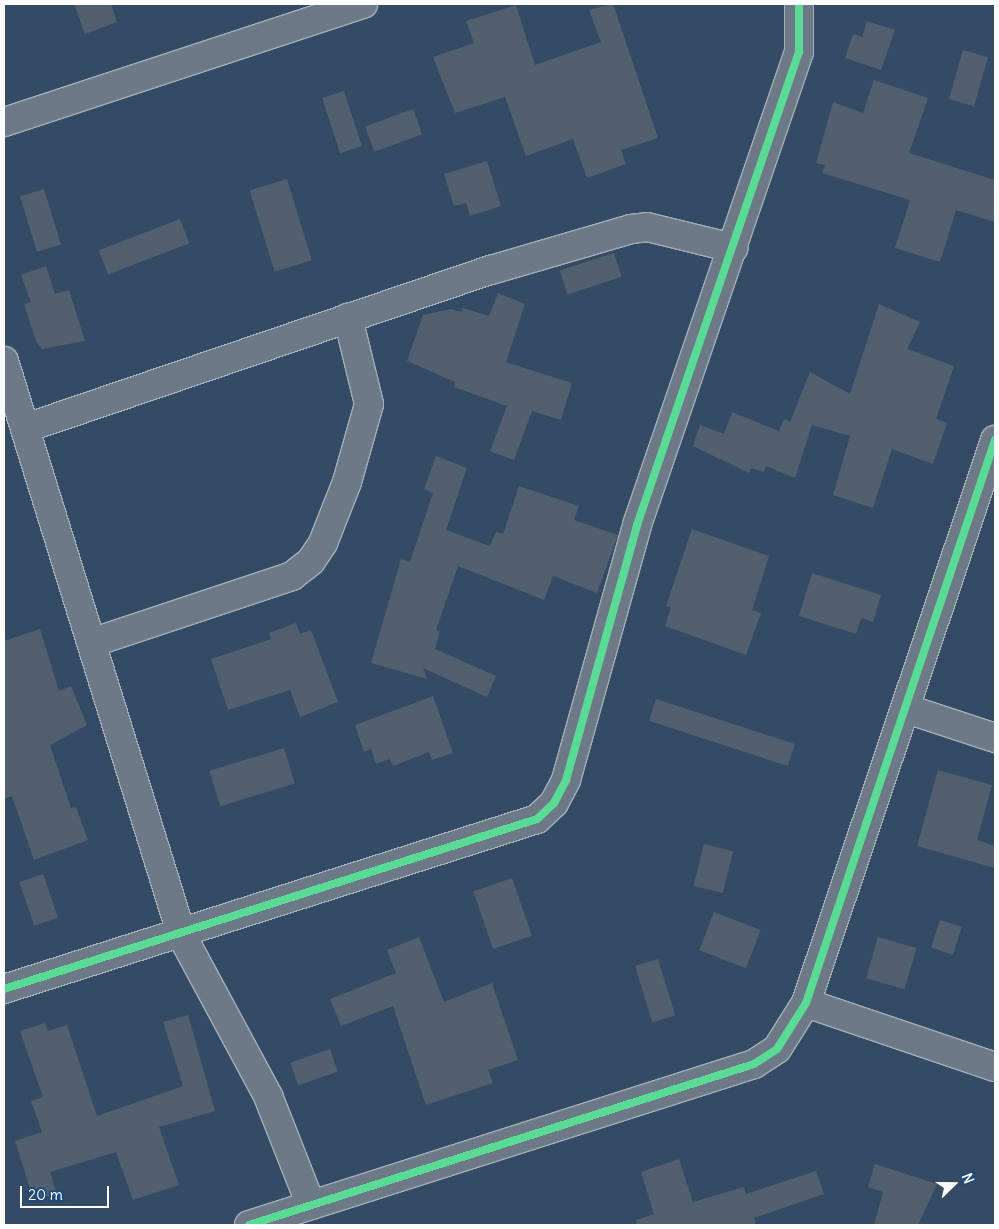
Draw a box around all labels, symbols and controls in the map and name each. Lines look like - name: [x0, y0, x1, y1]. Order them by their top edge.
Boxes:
- north arrow: [929, 1159, 979, 1209]
- text: N: [958, 1171, 978, 1186]
- scale bar: [22, 1176, 111, 1208]
- text: 20 m: [28, 1185, 63, 1204]

